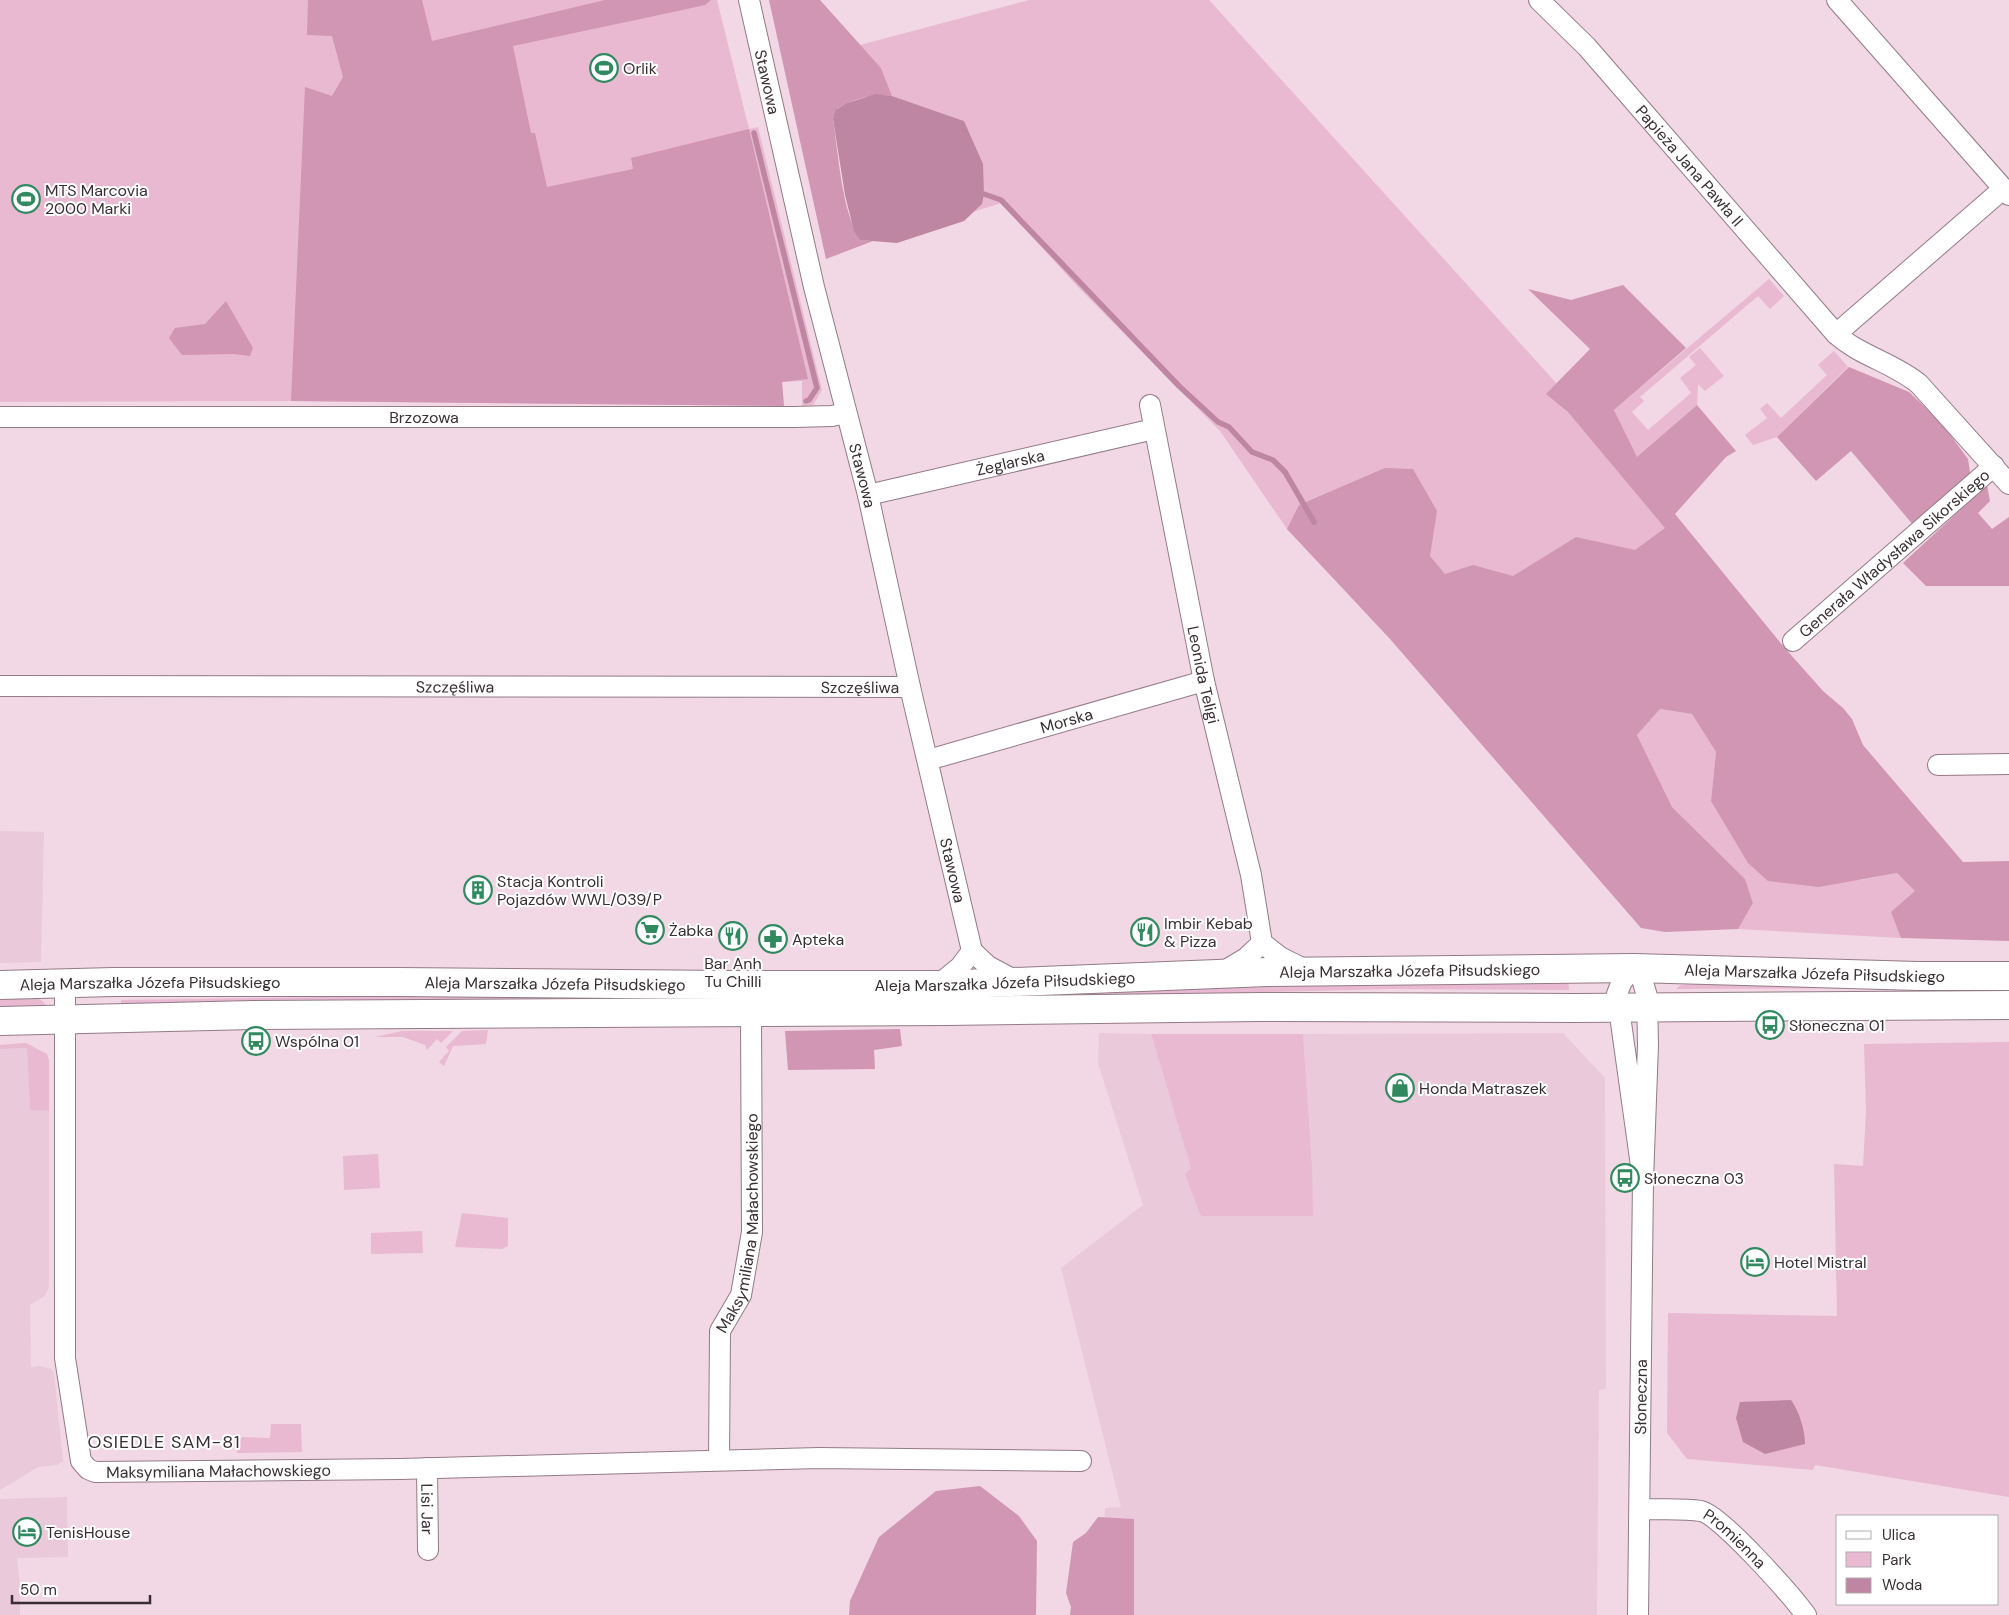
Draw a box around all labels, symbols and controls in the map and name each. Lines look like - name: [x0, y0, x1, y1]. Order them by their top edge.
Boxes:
- street label: Stawowa: [750, 48, 785, 116]
- sports icon: Orlik: [589, 53, 619, 83]
- place label: Orlik: [623, 58, 657, 79]
- street label: Papieża Jana Pawła II: [1631, 101, 1748, 231]
- place label: MTS Marcovia 2000 Marki: [45, 180, 148, 219]
- sports icon: MTS Marcovia 2000 Marki: [11, 184, 41, 214]
- street label: Brzozowa: [389, 407, 459, 428]
- street label: Stawowa: [844, 441, 880, 510]
- street label: Żeglarska: [974, 445, 1047, 481]
- street label: Generała Władysława Sikorskiego: [1795, 465, 1994, 642]
- street label: Leonida Teligi: [1182, 624, 1224, 726]
- street label: Szczęśliwa: [416, 676, 494, 698]
- street label: Szczęśliwa: [821, 677, 899, 698]
- street label: Morska: [1038, 703, 1095, 738]
- street label: Stawowa: [935, 836, 970, 905]
- place label: Stacja Kontroli Pojazdów WWL/039/P: [497, 871, 662, 910]
- building icon: Stacja Kontroli Pojazdów WWL/039/P: [463, 875, 493, 905]
- place label: Imbir Kebab & Pizza: [1164, 913, 1253, 952]
- supermarket icon: Żabka: [635, 915, 665, 945]
- restaurant icon: Imbir Kebab & Pizza: [1130, 917, 1160, 947]
- place label: Żabka: [669, 920, 713, 941]
- restaurant icon: Bar Anh Tu Chilli: [718, 921, 748, 951]
- pharmacy icon: Apteka: [758, 924, 788, 954]
- place label: Apteka: [792, 929, 844, 950]
- place label: Bar Anh Tu Chilli: [704, 953, 762, 992]
- street label: Aleja Marszałka Józefa Piłsudskiego: [1279, 959, 1540, 983]
- street label: Aleja Marszałka Józefa Piłsudskiego: [1684, 959, 1945, 987]
- street label: Aleja Marszałka Józefa Piłsudskiego: [874, 967, 1136, 996]
- street label: Aleja Marszałka Józefa Piłsudskiego: [19, 972, 280, 995]
- street label: Aleja Marszałka Józefa Piłsudskiego: [424, 972, 686, 996]
- bus stop icon: Słoneczna 01: [1755, 1010, 1785, 1040]
- place label: Słoneczna 01: [1789, 1015, 1885, 1036]
- bus stop icon: Wspólna 01: [241, 1026, 271, 1056]
- place label: Wspólna 01: [275, 1031, 359, 1052]
- shop icon: Honda Matraszek: [1385, 1073, 1415, 1103]
- place label: Honda Matraszek: [1419, 1078, 1547, 1099]
- street label: Maksymiliana Małachowskiego: [711, 1113, 763, 1337]
- bus stop icon: Słoneczna 03: [1610, 1163, 1640, 1193]
- place label: Słoneczna 03: [1644, 1168, 1744, 1189]
- hotel icon: Hotel Mistral: [1740, 1247, 1770, 1277]
- place label: Hotel Mistral: [1774, 1252, 1866, 1273]
- street label: Słoneczna: [1630, 1359, 1652, 1435]
- district label: OSIEDLE SAM-81: [87, 1430, 241, 1454]
- street label: Maksymiliana Małachowskiego: [106, 1460, 331, 1483]
- street label: Lisi Jar: [416, 1483, 438, 1535]
- street label: Promienna: [1699, 1504, 1771, 1573]
- legend: [1836, 1515, 1999, 1605]
- hotel icon: TenisHouse: [12, 1517, 42, 1547]
- place label: TenisHouse: [46, 1522, 130, 1543]
- text: Ulica: [1882, 1525, 1916, 1545]
- text: Park: [1882, 1550, 1912, 1570]
- scale bar: [12, 1572, 150, 1604]
- text: Woda: [1882, 1575, 1922, 1595]
- text: 50 m: [20, 1580, 57, 1600]

